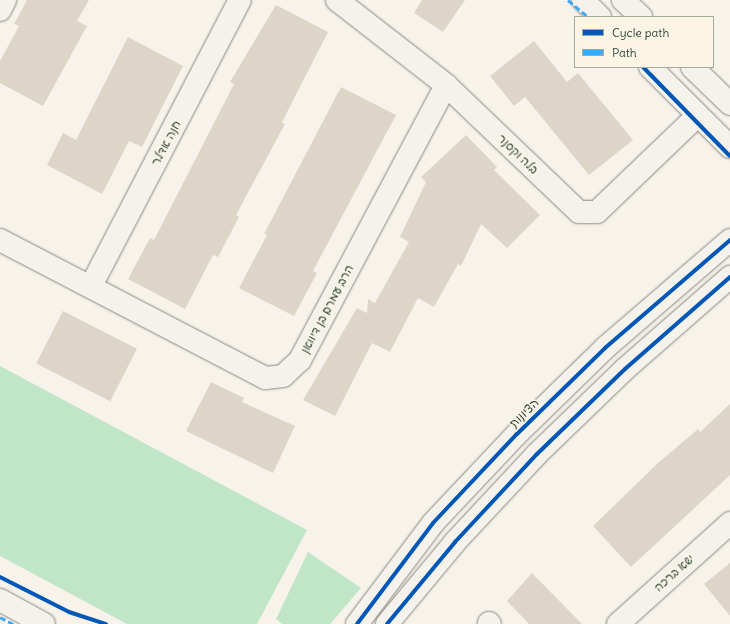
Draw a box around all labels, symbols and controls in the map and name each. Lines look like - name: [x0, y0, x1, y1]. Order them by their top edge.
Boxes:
- legend: [574, 16, 714, 68]
- text: Cycle path: [612, 25, 669, 40]
- text: Path: [612, 45, 637, 60]
- street label: חנה אדלר: [148, 118, 184, 168]
- street label: בלה וקסנר: [495, 131, 541, 177]
- street label: הרב עמרם בן דיוואן: [298, 262, 356, 356]
- street label: הציונות: [506, 395, 542, 431]
- street label: ישא ברכה: [651, 551, 697, 595]

